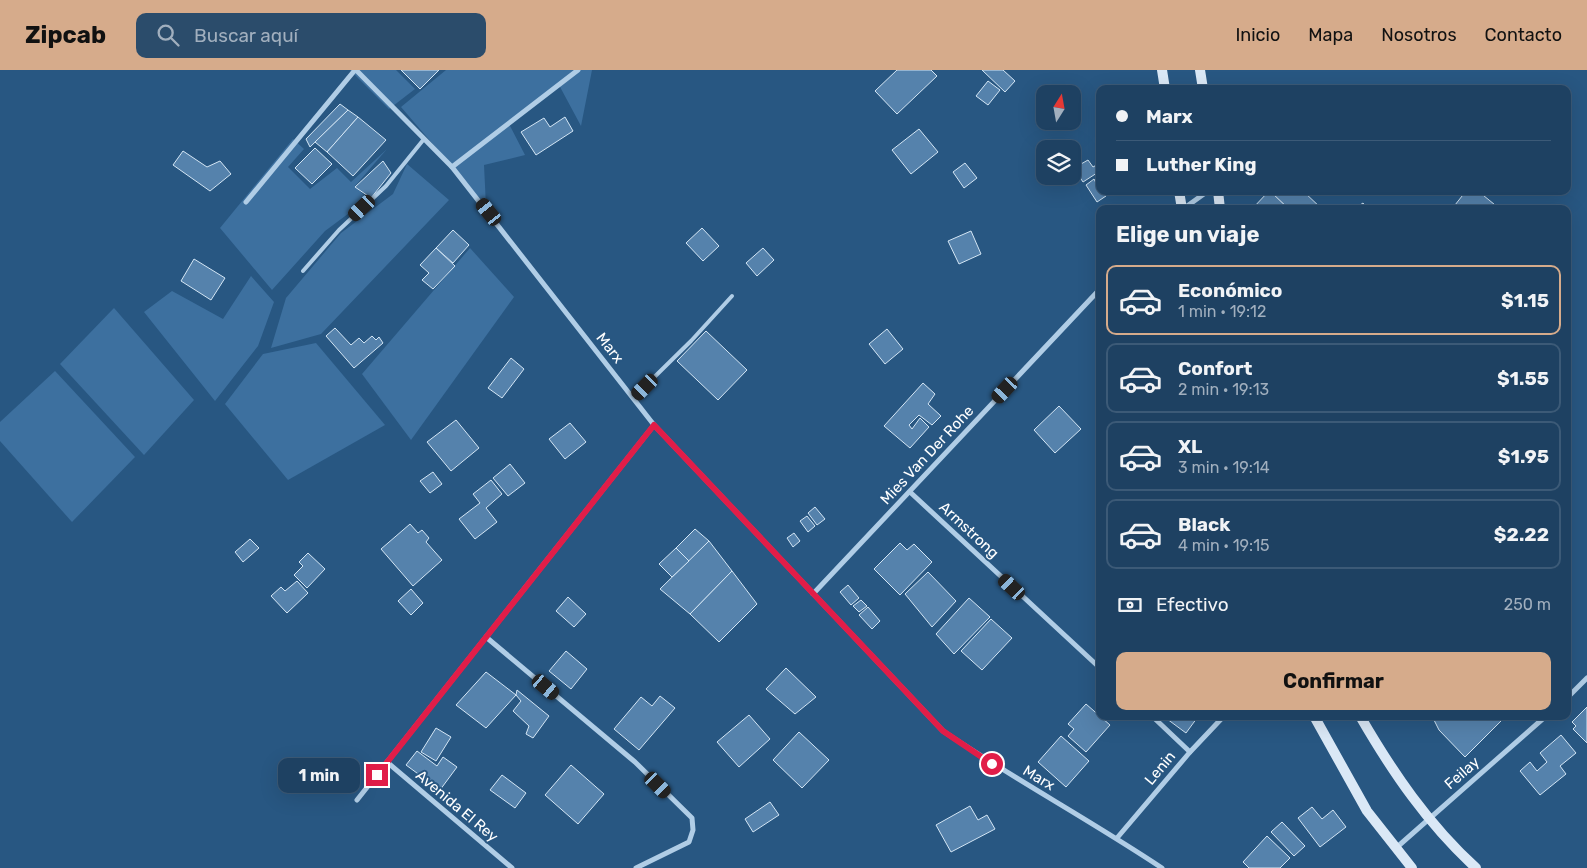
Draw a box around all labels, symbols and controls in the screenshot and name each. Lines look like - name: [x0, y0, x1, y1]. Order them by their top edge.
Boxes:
- search box: [136, 13, 486, 58]
- text: Zipcab: [25, 21, 106, 49]
- icon: search: [154, 21, 182, 49]
- text: Buscar aquí: [194, 24, 298, 47]
- text: Inicio: [1235, 24, 1280, 46]
- text: Mapa: [1308, 24, 1353, 46]
- text: Nosotros: [1381, 24, 1457, 46]
- text: Contacto: [1485, 24, 1562, 46]
- north arrow: [1036, 85, 1081, 130]
- map controls: [1036, 85, 1081, 185]
- text: Marx: [1146, 105, 1193, 128]
- button: layers: [1036, 140, 1081, 185]
- text: Luther King: [1146, 153, 1256, 176]
- car: [345, 192, 378, 224]
- car: [473, 196, 504, 228]
- text: Elige un viaje: [1116, 221, 1260, 248]
- icon: car: [1118, 278, 1163, 323]
- text: Económico: [1178, 279, 1282, 302]
- text: $1.15: [1501, 289, 1549, 312]
- text: 1 min · 19:12: [1178, 302, 1266, 321]
- street label: Marx: [592, 329, 628, 367]
- icon: car: [1118, 356, 1163, 401]
- text: Confort: [1178, 357, 1252, 380]
- text: $1.55: [1497, 367, 1549, 390]
- car: [629, 371, 660, 403]
- car: [989, 374, 1020, 406]
- text: 2 min · 19:13: [1178, 380, 1269, 399]
- street label: Mies Van Der Rohe: [877, 402, 977, 508]
- icon: car: [1118, 434, 1163, 479]
- text: XL: [1178, 435, 1202, 458]
- text: $1.95: [1498, 445, 1549, 468]
- text: 3 min · 19:14: [1178, 458, 1270, 477]
- street label: Armstrong: [936, 498, 1002, 562]
- icon: car: [1118, 512, 1163, 557]
- text: Black: [1178, 513, 1230, 536]
- text: $2.22: [1494, 523, 1549, 546]
- text: 4 min · 19:15: [1178, 536, 1270, 555]
- car: [995, 571, 1028, 603]
- icon: cash: [1116, 591, 1144, 619]
- text: Efectivo: [1156, 593, 1229, 616]
- text: 250 m: [1504, 595, 1551, 614]
- button: Confirmar: [1116, 652, 1551, 710]
- car: [529, 672, 562, 702]
- street label: Lenin: [1141, 747, 1179, 789]
- route start: [981, 753, 1003, 775]
- street label: Feilay: [1441, 753, 1483, 793]
- callout: 1 min: [277, 758, 360, 792]
- street label: Marx: [1020, 762, 1058, 794]
- route end: [366, 764, 388, 786]
- text: 1 min: [299, 766, 339, 785]
- street label: Avenida El Rey: [412, 766, 502, 846]
- car: [642, 769, 673, 801]

